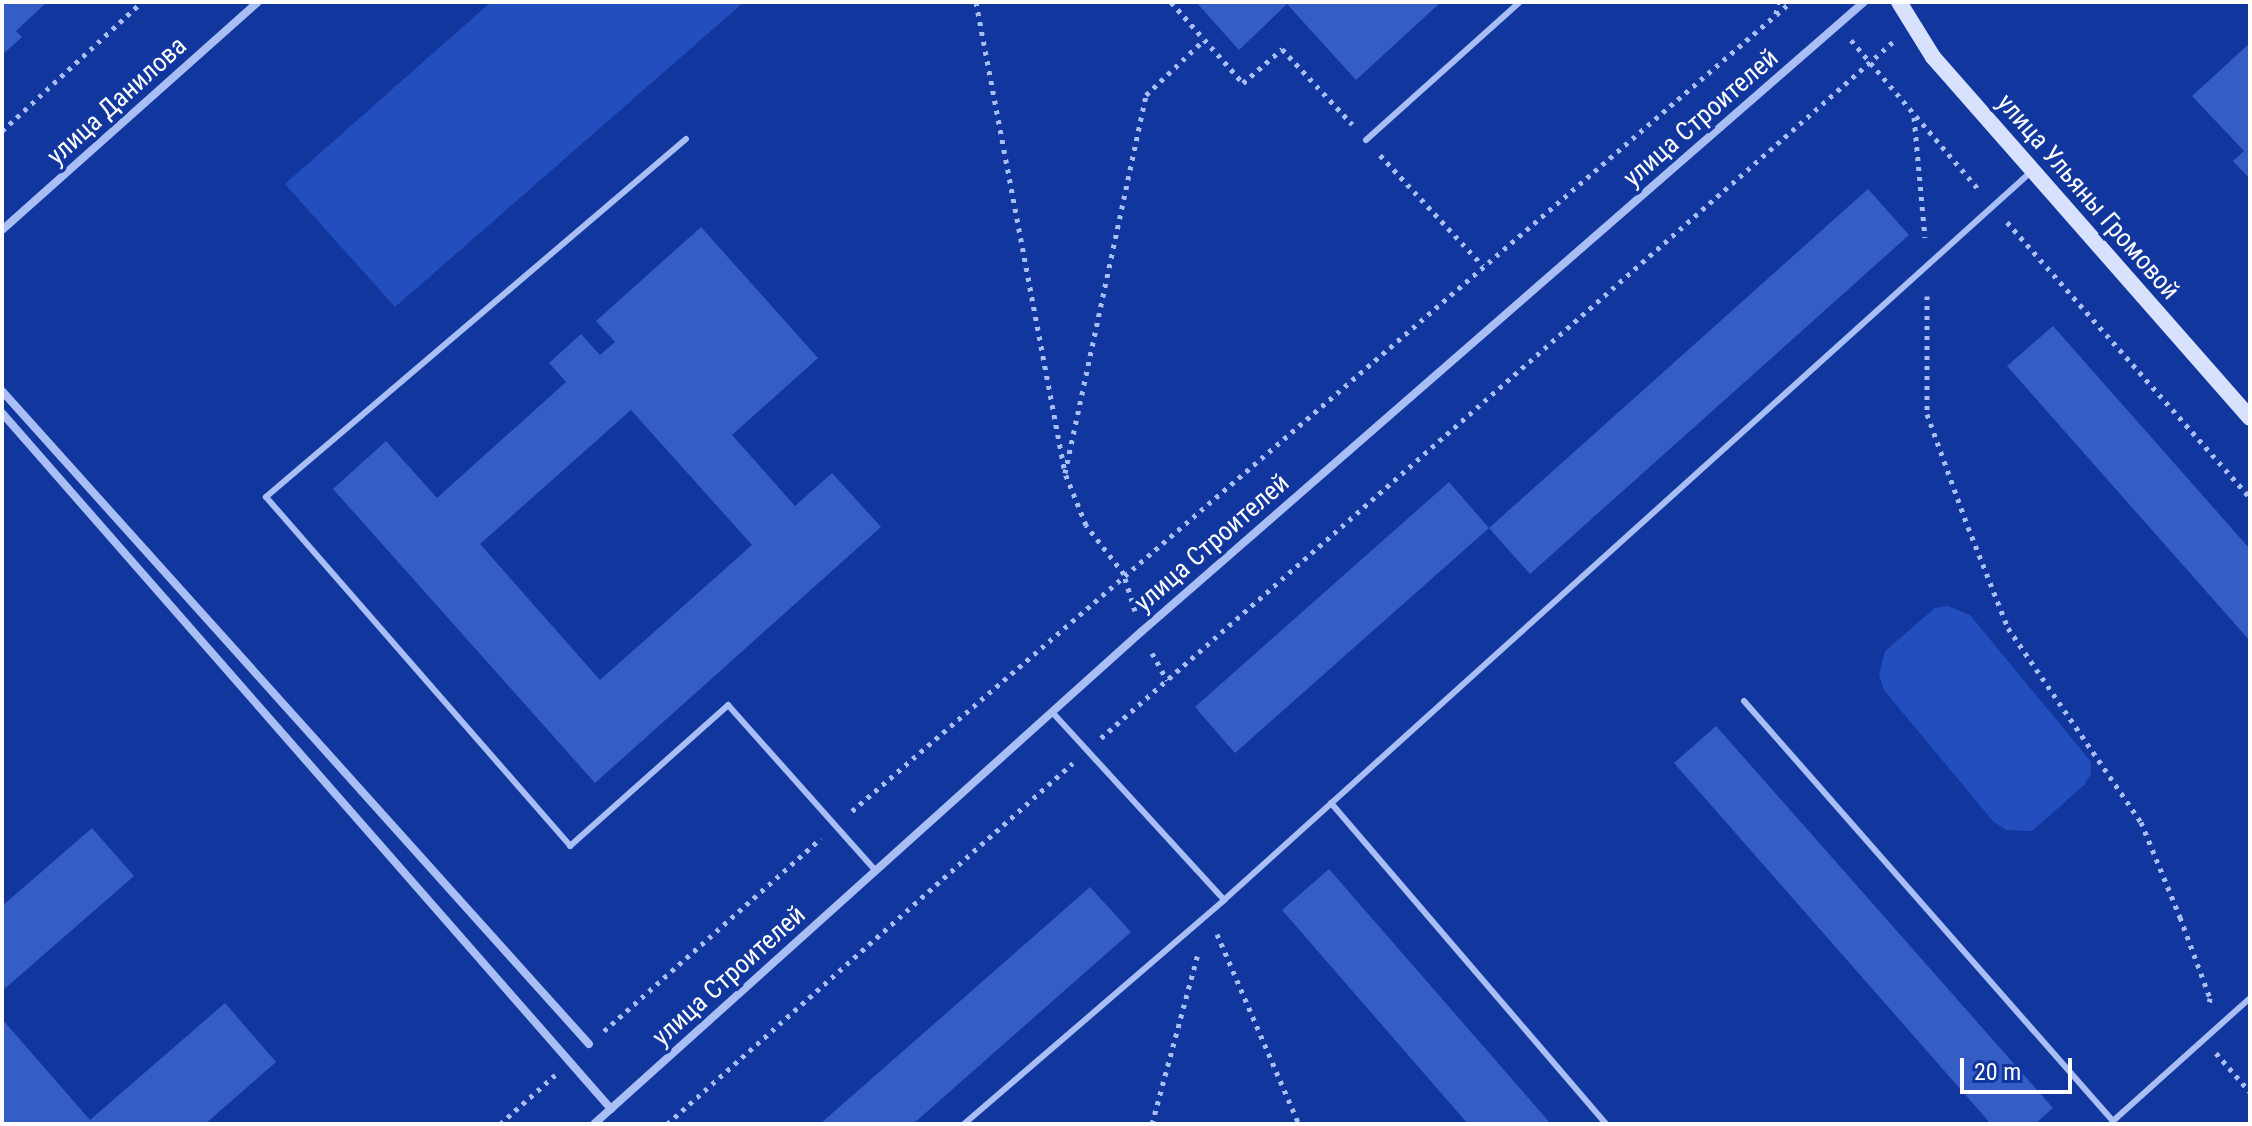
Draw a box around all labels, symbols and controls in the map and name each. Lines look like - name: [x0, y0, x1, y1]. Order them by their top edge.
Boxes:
- street label: улица Данилова: [41, 30, 193, 172]
- street label: улица Строителей: [1617, 42, 1785, 194]
- street label: улица Ульяны Громовой: [1990, 88, 2186, 306]
- street label: улица Строителей: [1128, 467, 1296, 619]
- street label: улица Строителей: [646, 899, 812, 1053]
- scale bar: [1964, 1042, 2076, 1092]
- text: 20 m: [1974, 1058, 2021, 1086]

